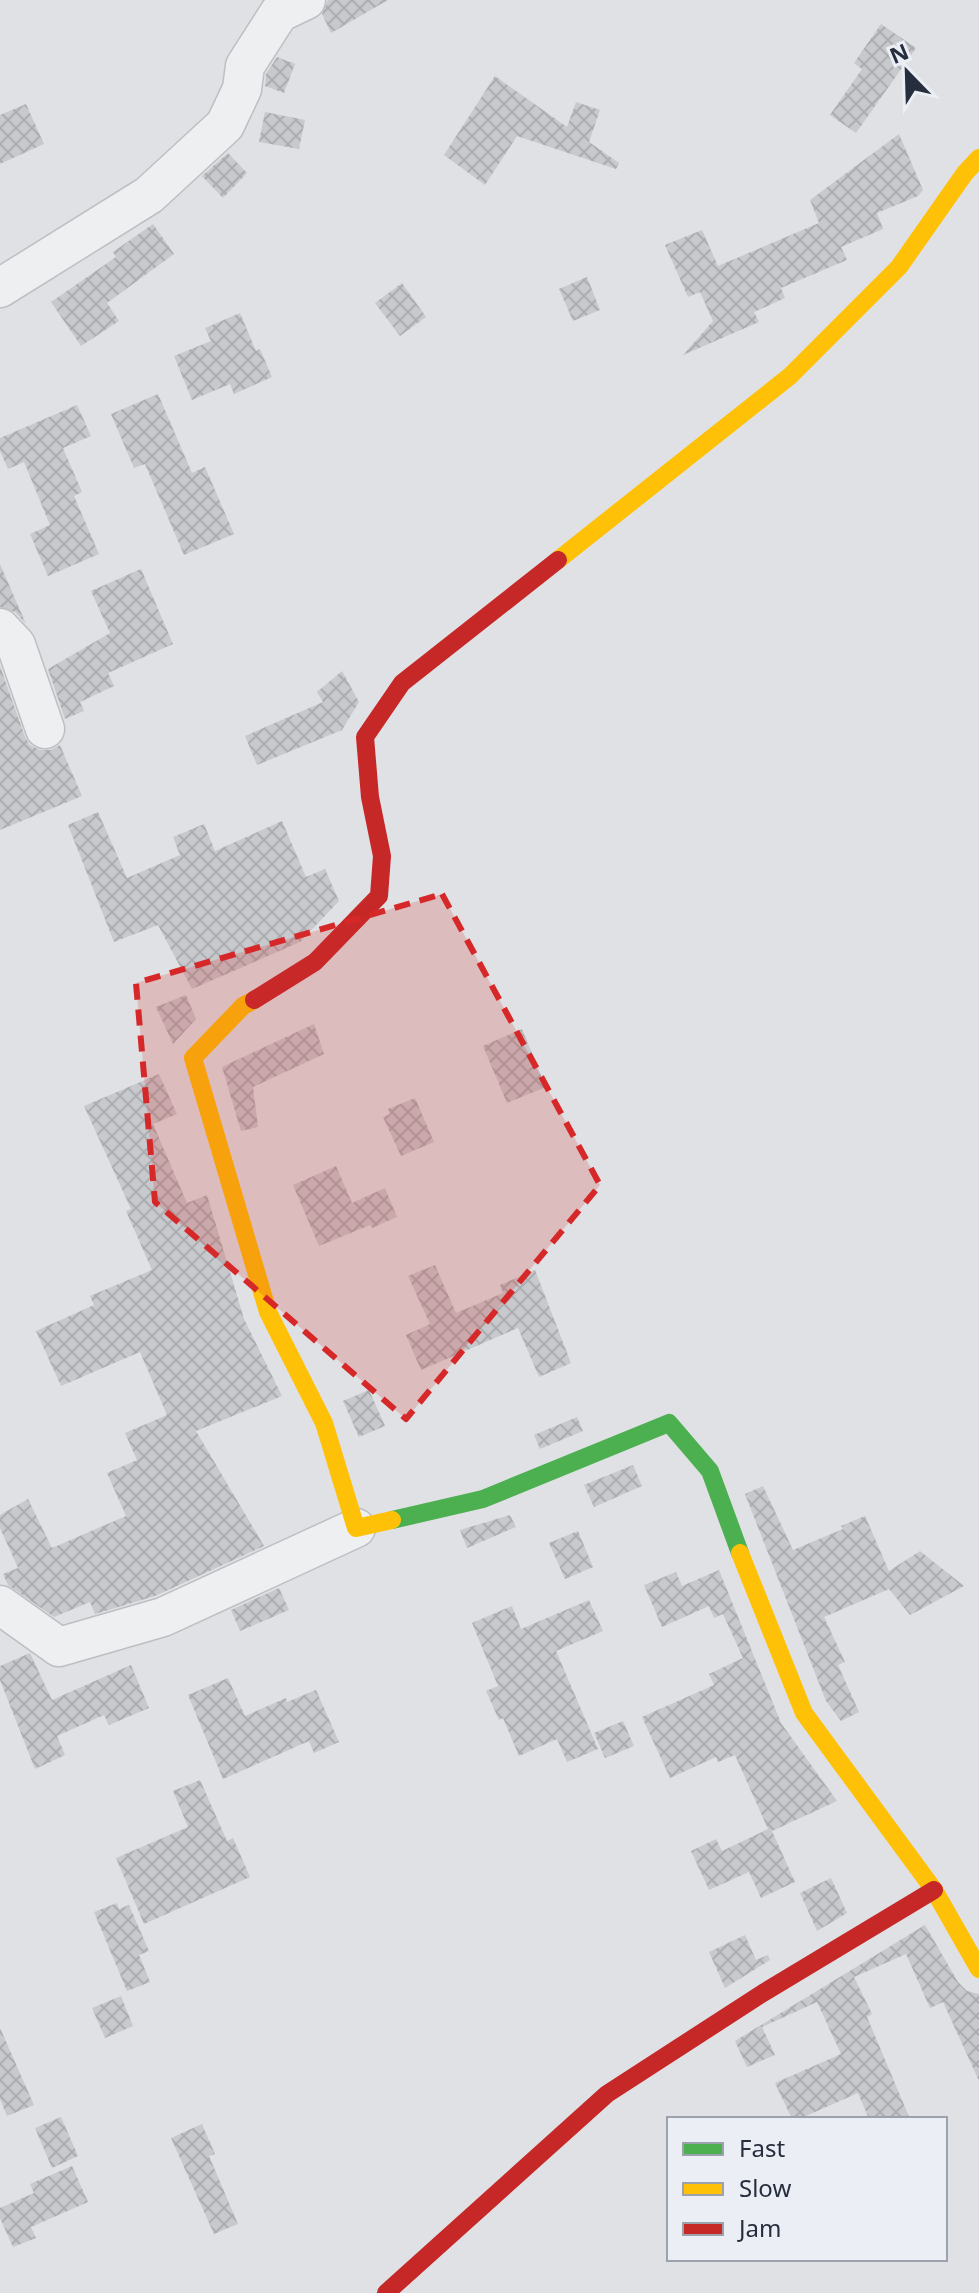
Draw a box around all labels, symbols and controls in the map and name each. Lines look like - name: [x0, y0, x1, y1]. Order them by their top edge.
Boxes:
- north arrow: [867, 32, 947, 112]
- text: N: [885, 35, 913, 70]
- legend: [667, 2117, 947, 2261]
- text: Fast: [739, 2131, 785, 2164]
- text: Slow: [739, 2171, 791, 2204]
- text: Jam: [737, 2211, 781, 2244]

